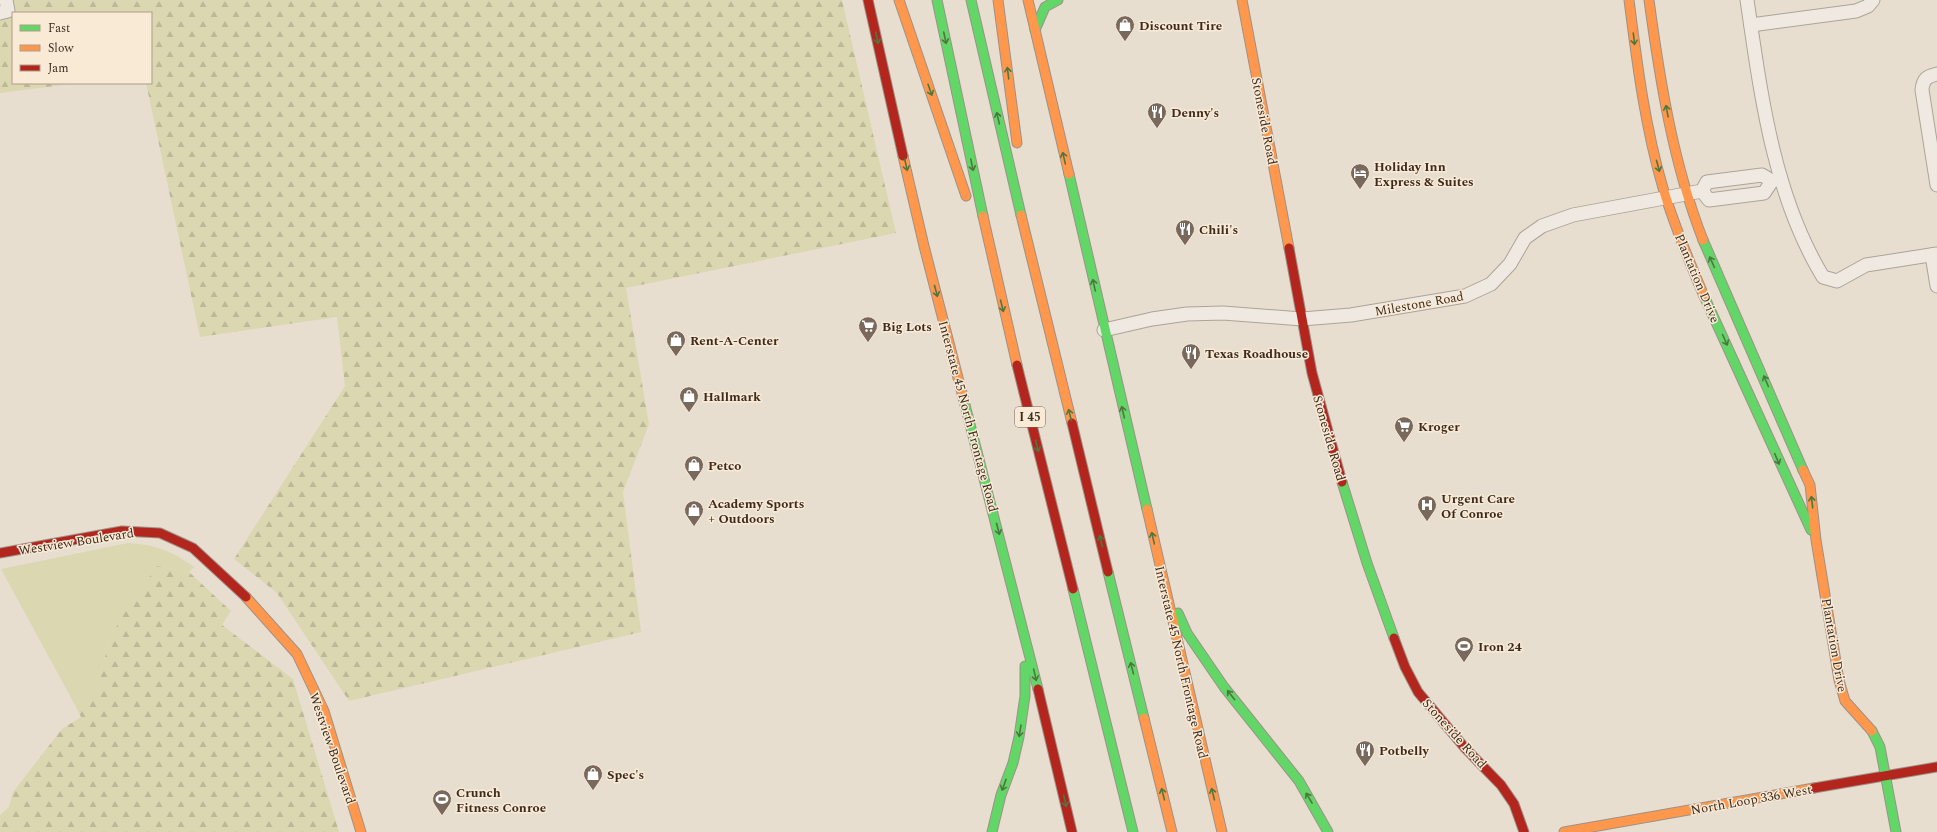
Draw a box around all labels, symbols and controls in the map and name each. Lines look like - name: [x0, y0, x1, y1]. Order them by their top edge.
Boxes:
- legend: [12, 12, 152, 84]
- shop icon: Discount Tire: [1114, 14, 1136, 42]
- place label: Discount Tire: [1139, 16, 1222, 36]
- text: Fast: [48, 19, 70, 38]
- one-way arrow: [873, 31, 881, 44]
- one-way arrow: [942, 31, 950, 44]
- one-way arrow: [1630, 32, 1638, 45]
- text: Slow: [48, 39, 74, 58]
- text: Jam: [48, 59, 69, 78]
- one-way arrow: [1004, 67, 1012, 80]
- street label: Stoneside Road: [1246, 76, 1282, 166]
- one-way arrow: [927, 83, 934, 96]
- restaurant icon: Denny's: [1146, 101, 1168, 129]
- place label: Denny's: [1171, 103, 1219, 123]
- one-way arrow: [1663, 105, 1671, 118]
- one-way arrow: [994, 112, 1002, 125]
- one-way arrow: [1060, 152, 1068, 165]
- place label: Holiday Inn Express & Suites: [1374, 157, 1474, 192]
- one-way arrow: [902, 158, 910, 171]
- one-way arrow: [968, 159, 976, 172]
- one-way arrow: [1655, 160, 1662, 173]
- hotel icon: Holiday Inn Express & Suites: [1349, 162, 1371, 190]
- restaurant icon: Chili's: [1174, 218, 1196, 246]
- place label: Chili's: [1199, 220, 1238, 240]
- street label: Plantation Drive: [1669, 231, 1725, 326]
- one-way arrow: [1708, 257, 1716, 269]
- one-way arrow: [1089, 279, 1097, 292]
- one-way arrow: [933, 284, 940, 297]
- street label: Milestone Road: [1373, 286, 1465, 322]
- one-way arrow: [999, 299, 1006, 312]
- supermarket icon: Big Lots: [857, 315, 879, 343]
- place label: Big Lots: [882, 317, 932, 337]
- street label: Interstate 45 North Frontage Road: [933, 318, 1003, 514]
- shop icon: Rent-A-Center: [665, 329, 687, 357]
- place label: Rent-A-Center: [690, 331, 779, 351]
- one-way arrow: [1722, 333, 1729, 345]
- restaurant icon: Texas Roadhouse: [1180, 342, 1202, 370]
- place label: Texas Roadhouse: [1205, 344, 1308, 364]
- one-way arrow: [1761, 375, 1769, 387]
- shop icon: Hallmark: [678, 385, 700, 413]
- place label: Hallmark: [703, 387, 761, 407]
- street label: Stoneside Road: [1307, 393, 1351, 483]
- one-way arrow: [1119, 405, 1127, 418]
- road number: I 45: [1015, 407, 1045, 427]
- one-way arrow: [1066, 409, 1074, 422]
- supermarket icon: Kroger: [1393, 415, 1415, 443]
- place label: Kroger: [1418, 417, 1460, 437]
- one-way arrow: [1034, 439, 1041, 452]
- one-way arrow: [1773, 452, 1781, 464]
- shop icon: Petco: [683, 454, 705, 482]
- place label: Petco: [708, 456, 741, 476]
- place label: Urgent Care Of Conroe: [1441, 489, 1515, 524]
- place label: Academy Sports + Outdoors: [708, 494, 805, 529]
- hospital icon: Urgent Care Of Conroe: [1416, 494, 1438, 522]
- one-way arrow: [1808, 496, 1816, 509]
- shop icon: Academy Sports + Outdoors: [683, 499, 705, 527]
- one-way arrow: [994, 522, 1002, 535]
- street label: Westview Boulevard: [17, 523, 135, 561]
- one-way arrow: [1149, 532, 1156, 545]
- one-way arrow: [1097, 535, 1105, 548]
- street label: Interstate 45 North Frontage Road: [1149, 564, 1213, 761]
- street label: Plantation Drive: [1816, 596, 1852, 694]
- sports icon: Iron 24: [1453, 635, 1475, 663]
- place label: Iron 24: [1478, 637, 1523, 657]
- one-way arrow: [1128, 661, 1136, 674]
- one-way arrow: [1031, 668, 1039, 681]
- one-way arrow: [1226, 689, 1235, 700]
- street label: Westview Boulevard: [304, 690, 360, 807]
- street label: Stoneside Road: [1417, 694, 1491, 773]
- one-way arrow: [1016, 724, 1024, 737]
- restaurant icon: Potbelly: [1354, 739, 1376, 767]
- place label: Potbelly: [1379, 741, 1429, 761]
- shop icon: Spec's: [582, 763, 604, 791]
- place label: Spec's: [607, 765, 644, 785]
- one-way arrow: [1000, 779, 1008, 791]
- street label: North Loop 336 West: [1689, 779, 1814, 820]
- place label: Crunch Fitness Conroe: [456, 783, 546, 818]
- sports icon: Crunch Fitness Conroe: [431, 788, 453, 816]
- one-way arrow: [1158, 788, 1166, 801]
- one-way arrow: [1208, 788, 1216, 801]
- one-way arrow: [1305, 792, 1313, 804]
- one-way arrow: [1061, 794, 1069, 807]

